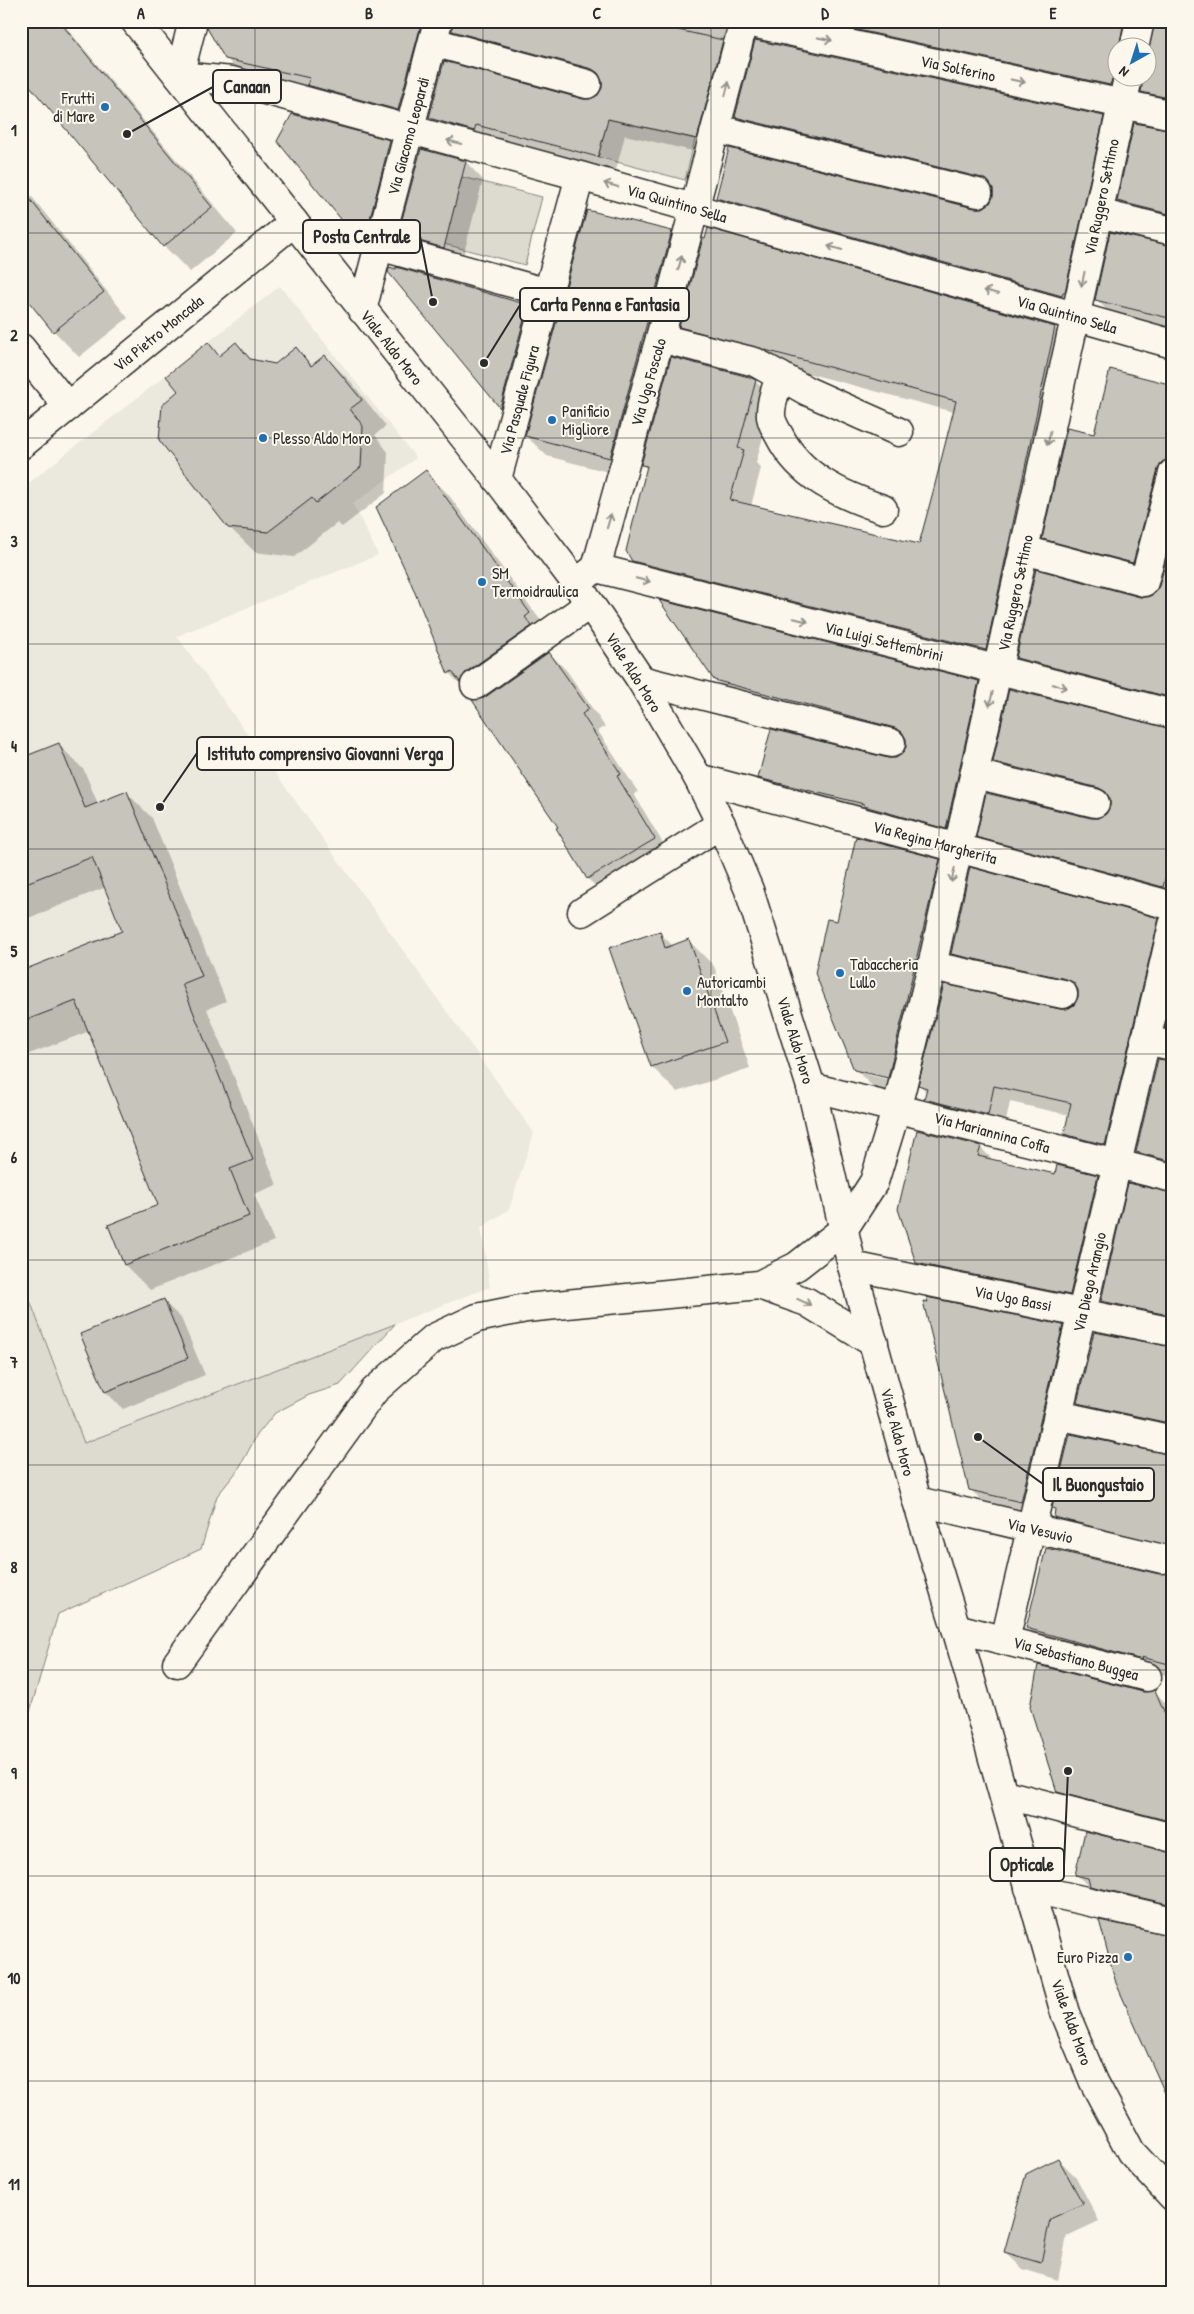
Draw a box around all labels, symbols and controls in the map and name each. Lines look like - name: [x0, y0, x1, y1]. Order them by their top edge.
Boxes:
- text: A: [137, 2, 145, 24]
- text: B: [365, 2, 373, 24]
- text: C: [593, 2, 602, 24]
- text: D: [821, 2, 829, 24]
- text: E: [1049, 2, 1057, 24]
- one-way arrow: [816, 35, 832, 44]
- north arrow: [1106, 38, 1156, 88]
- street label: Via Solferino: [918, 49, 998, 87]
- text: N: [1114, 62, 1132, 82]
- callout: Canaan: [213, 70, 281, 103]
- text: Canaan: [223, 74, 271, 99]
- street label: Via Giacomo Leopardi: [382, 74, 434, 198]
- one-way arrow: [1009, 77, 1025, 86]
- one-way arrow: [723, 81, 732, 97]
- place label: Frutti di Mare: [53, 87, 96, 127]
- marker: Frutti di Mare: [99, 101, 111, 113]
- text: 1: [11, 119, 17, 141]
- street label: Via Ruggero Settimo: [1078, 136, 1124, 257]
- one-way arrow: [447, 137, 463, 147]
- street label: Via Quintino Sella: [624, 178, 730, 228]
- one-way arrow: [604, 179, 620, 189]
- callout: Posta Centrale: [303, 220, 420, 253]
- text: Posta Centrale: [313, 224, 412, 249]
- one-way arrow: [827, 242, 843, 252]
- one-way arrow: [676, 255, 685, 271]
- one-way arrow: [1078, 271, 1088, 287]
- one-way arrow: [984, 287, 1000, 297]
- callout: Carta Penna e Fantasia: [520, 288, 689, 321]
- street label: Via Quintino Sella: [1014, 289, 1120, 339]
- street label: Via Pietro Moncada: [108, 290, 208, 376]
- text: Carta Penna e Fantasia: [530, 292, 680, 317]
- street label: Viale Aldo Moro: [356, 305, 429, 390]
- text: 2: [10, 324, 18, 346]
- street label: Via Ugo Foscolo: [625, 335, 671, 429]
- street label: Via Pasquale Figura: [494, 343, 544, 457]
- place label: Panificio Migliore: [562, 400, 610, 440]
- marker: Panificio Migliore: [546, 414, 558, 426]
- place label: Plesso Aldo Moro: [273, 427, 371, 449]
- one-way arrow: [1044, 429, 1053, 445]
- marker: Plesso Aldo Moro: [257, 432, 269, 444]
- one-way arrow: [605, 513, 614, 529]
- text: 3: [10, 530, 18, 552]
- street label: Via Ruggero Settimo: [992, 532, 1038, 653]
- place label: SM Termoidraulica: [492, 562, 578, 602]
- one-way arrow: [635, 575, 651, 585]
- marker: SM Termoidraulica: [476, 576, 488, 588]
- one-way arrow: [792, 616, 808, 625]
- street label: Via Luigi Settembrini: [822, 616, 946, 666]
- street label: Viale Aldo Moro: [601, 628, 668, 717]
- one-way arrow: [1051, 682, 1067, 691]
- one-way arrow: [986, 691, 996, 707]
- text: 4: [11, 735, 17, 757]
- callout: Istituto comprensivo Giovanni Verga: [197, 737, 453, 770]
- text: Istituto comprensivo Giovanni Verga: [207, 741, 444, 767]
- street label: Via Regina Margherita: [870, 815, 1000, 869]
- one-way arrow: [948, 866, 957, 882]
- text: 5: [11, 940, 18, 962]
- place label: Tabaccheria Lullo: [850, 953, 918, 993]
- marker: Tabaccheria Lullo: [834, 967, 846, 979]
- place label: Autoricambi Montalto: [697, 971, 766, 1011]
- marker: Autoricambi Montalto: [681, 985, 693, 997]
- street label: Viale Aldo Moro: [772, 994, 820, 1087]
- street label: Via Mariannina Coffa: [931, 1106, 1053, 1158]
- text: 6: [11, 1146, 18, 1168]
- street label: Via Diego Arangio: [1067, 1229, 1111, 1334]
- street label: Via Ugo Bassi: [972, 1280, 1054, 1316]
- one-way arrow: [796, 1298, 811, 1307]
- text: 7: [9, 1351, 18, 1373]
- street label: Viale Aldo Moro: [876, 1386, 920, 1479]
- callout: Il Buongustaio: [1043, 1468, 1154, 1501]
- text: Il Buongustaio: [1052, 1472, 1145, 1498]
- street label: Via Vesuvio: [1005, 1512, 1076, 1548]
- text: 8: [11, 1556, 18, 1578]
- street label: Via Sebastiano Buggea: [1011, 1631, 1141, 1685]
- text: 9: [11, 1762, 17, 1784]
- callout: Opticale: [990, 1848, 1064, 1881]
- text: Opticale: [1000, 1852, 1055, 1878]
- place label: Euro Pizza: [1057, 1946, 1118, 1968]
- marker: Euro Pizza: [1122, 1951, 1134, 1963]
- text: 10: [8, 1967, 20, 1989]
- street label: Viale Aldo Moro: [1046, 1976, 1098, 2069]
- text: 11: [8, 2173, 20, 2195]

